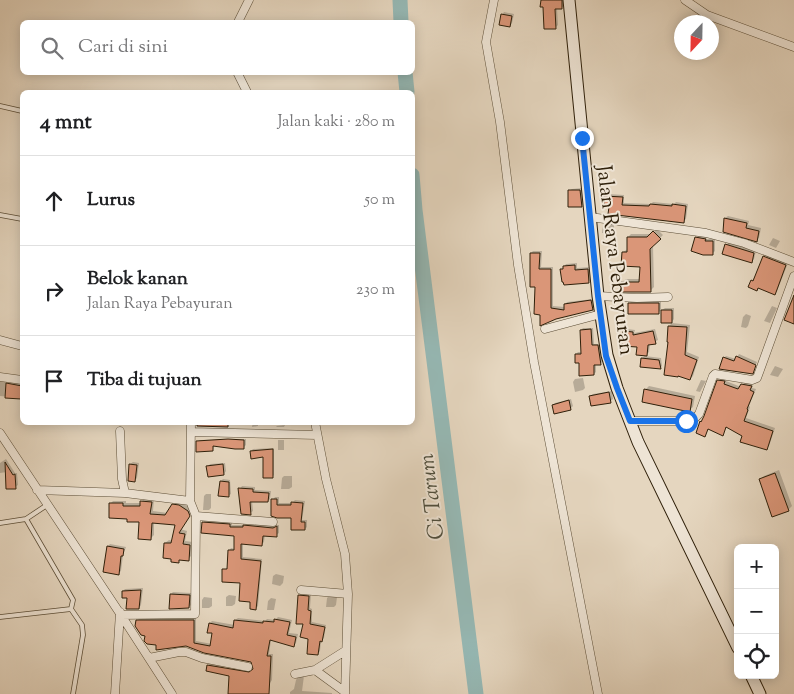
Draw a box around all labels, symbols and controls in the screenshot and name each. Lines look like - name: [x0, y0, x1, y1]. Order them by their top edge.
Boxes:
- north arrow: [674, 15, 719, 60]
- search box: [20, 20, 415, 75]
- icon: search: [38, 34, 66, 62]
- text: Cari di sini: [78, 34, 168, 61]
- text: 4 mnt: [40, 108, 92, 138]
- text: Jalan kaki · 280 m: [277, 111, 395, 134]
- route end: [571, 127, 594, 150]
- street label: Jalan Raya Pebayuran: [587, 163, 641, 357]
- icon: ahead: [40, 187, 68, 215]
- text: Lurus: [87, 187, 135, 214]
- text: 50 m: [364, 189, 395, 212]
- text: Belok kanan: [87, 266, 188, 293]
- icon: right: [40, 277, 68, 305]
- text: 230 m: [356, 279, 395, 302]
- text: Jalan Raya Pebayuran: [87, 293, 233, 316]
- icon: arrive: [40, 367, 68, 395]
- text: Tiba di tujuan: [87, 367, 202, 394]
- route start: [675, 410, 698, 433]
- water label: Ci Tarum: [412, 452, 454, 541]
- map controls: [734, 544, 779, 679]
- button: +: [734, 544, 779, 589]
- button: −: [734, 589, 779, 634]
- button: locate: [734, 634, 779, 679]

